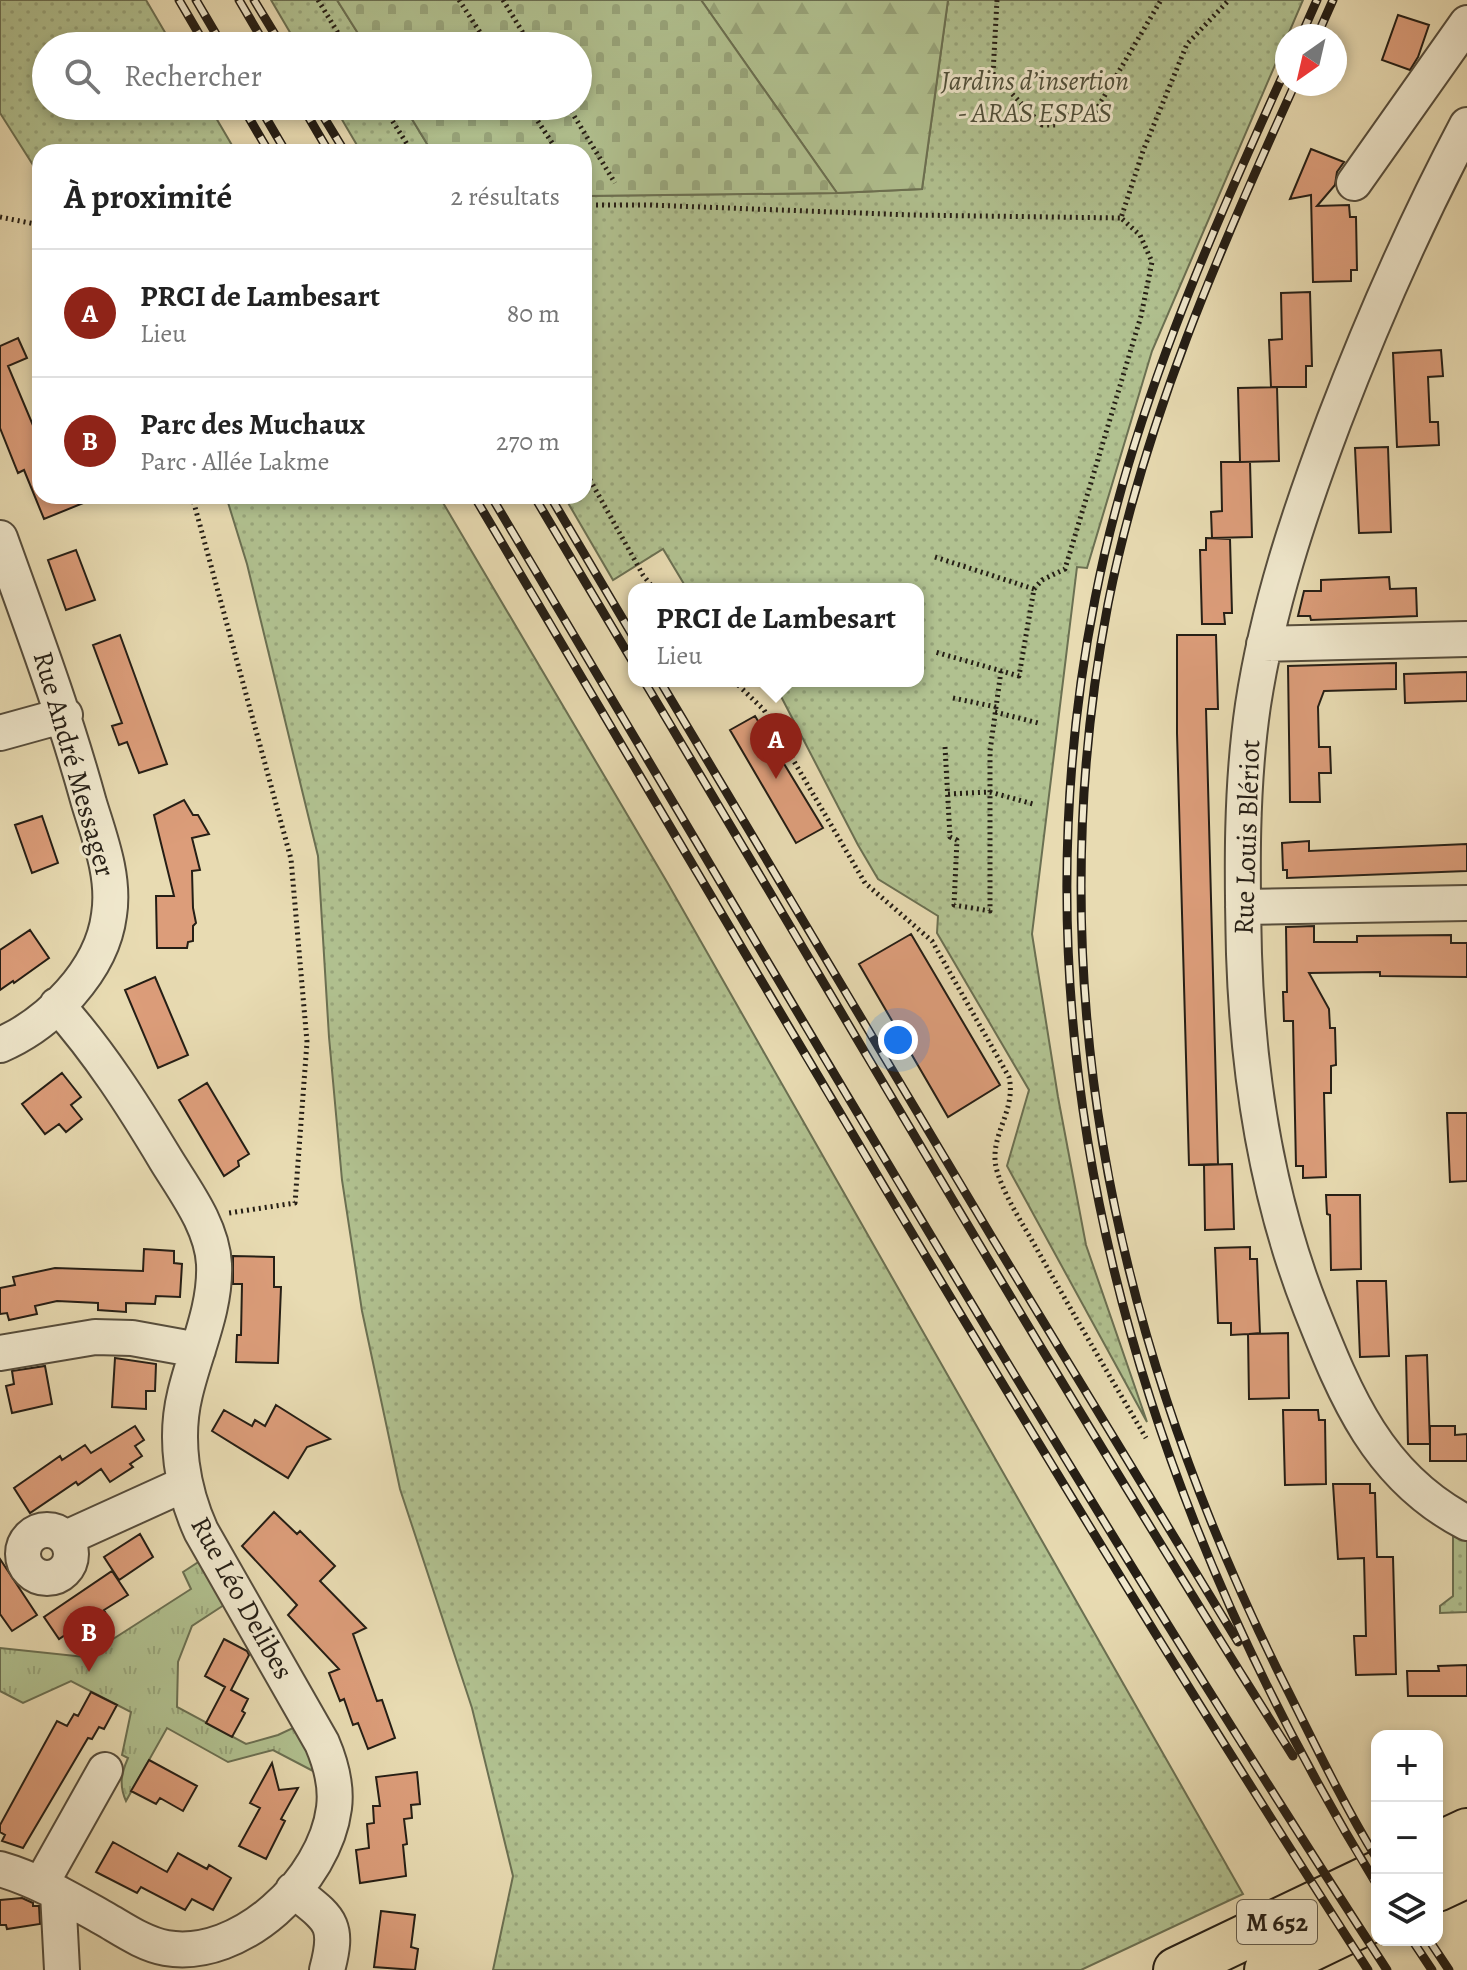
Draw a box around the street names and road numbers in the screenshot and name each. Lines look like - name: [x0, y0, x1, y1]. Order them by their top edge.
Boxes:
- street label: Rue André Messager: [24, 647, 124, 881]
- street label: Rue Louis Blériot: [1225, 739, 1269, 935]
- street label: Rue Léo Delibes: [182, 1510, 302, 1686]
- road number: M 652: [1237, 1900, 1317, 1944]

